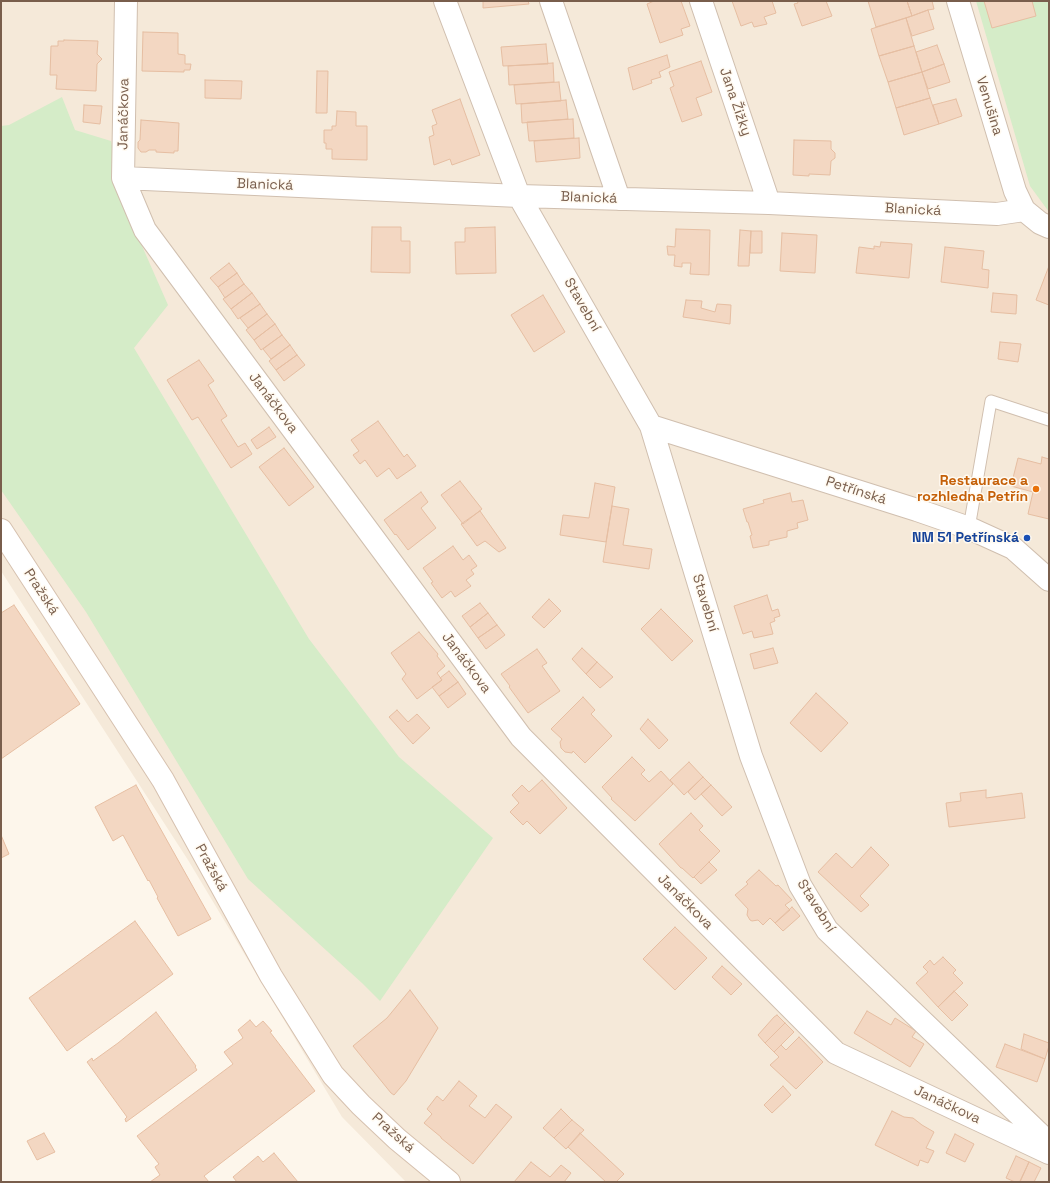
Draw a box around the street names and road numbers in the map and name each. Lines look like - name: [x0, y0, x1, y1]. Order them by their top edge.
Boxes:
- street label: Jana Žižky: [715, 66, 755, 138]
- street label: Venušina: [972, 74, 1006, 138]
- street label: Janáčkova: [115, 78, 133, 150]
- street label: Blanická: [236, 176, 294, 194]
- street label: Blanická: [560, 189, 618, 207]
- street label: Blanická: [884, 200, 942, 220]
- street label: Stavební: [560, 275, 604, 335]
- street label: Janáčkova: [245, 369, 301, 437]
- street label: Petřínská: [824, 473, 888, 509]
- street label: Pražská: [20, 566, 62, 618]
- street label: Stavební: [688, 572, 722, 634]
- street label: Janáčkova: [438, 629, 494, 697]
- street label: Pražská: [191, 841, 231, 895]
- street label: Janáčkova: [654, 871, 716, 933]
- street label: Stavební: [793, 876, 839, 936]
- street label: Janáčkova: [911, 1082, 983, 1128]
- street label: Pražská: [368, 1109, 418, 1157]

